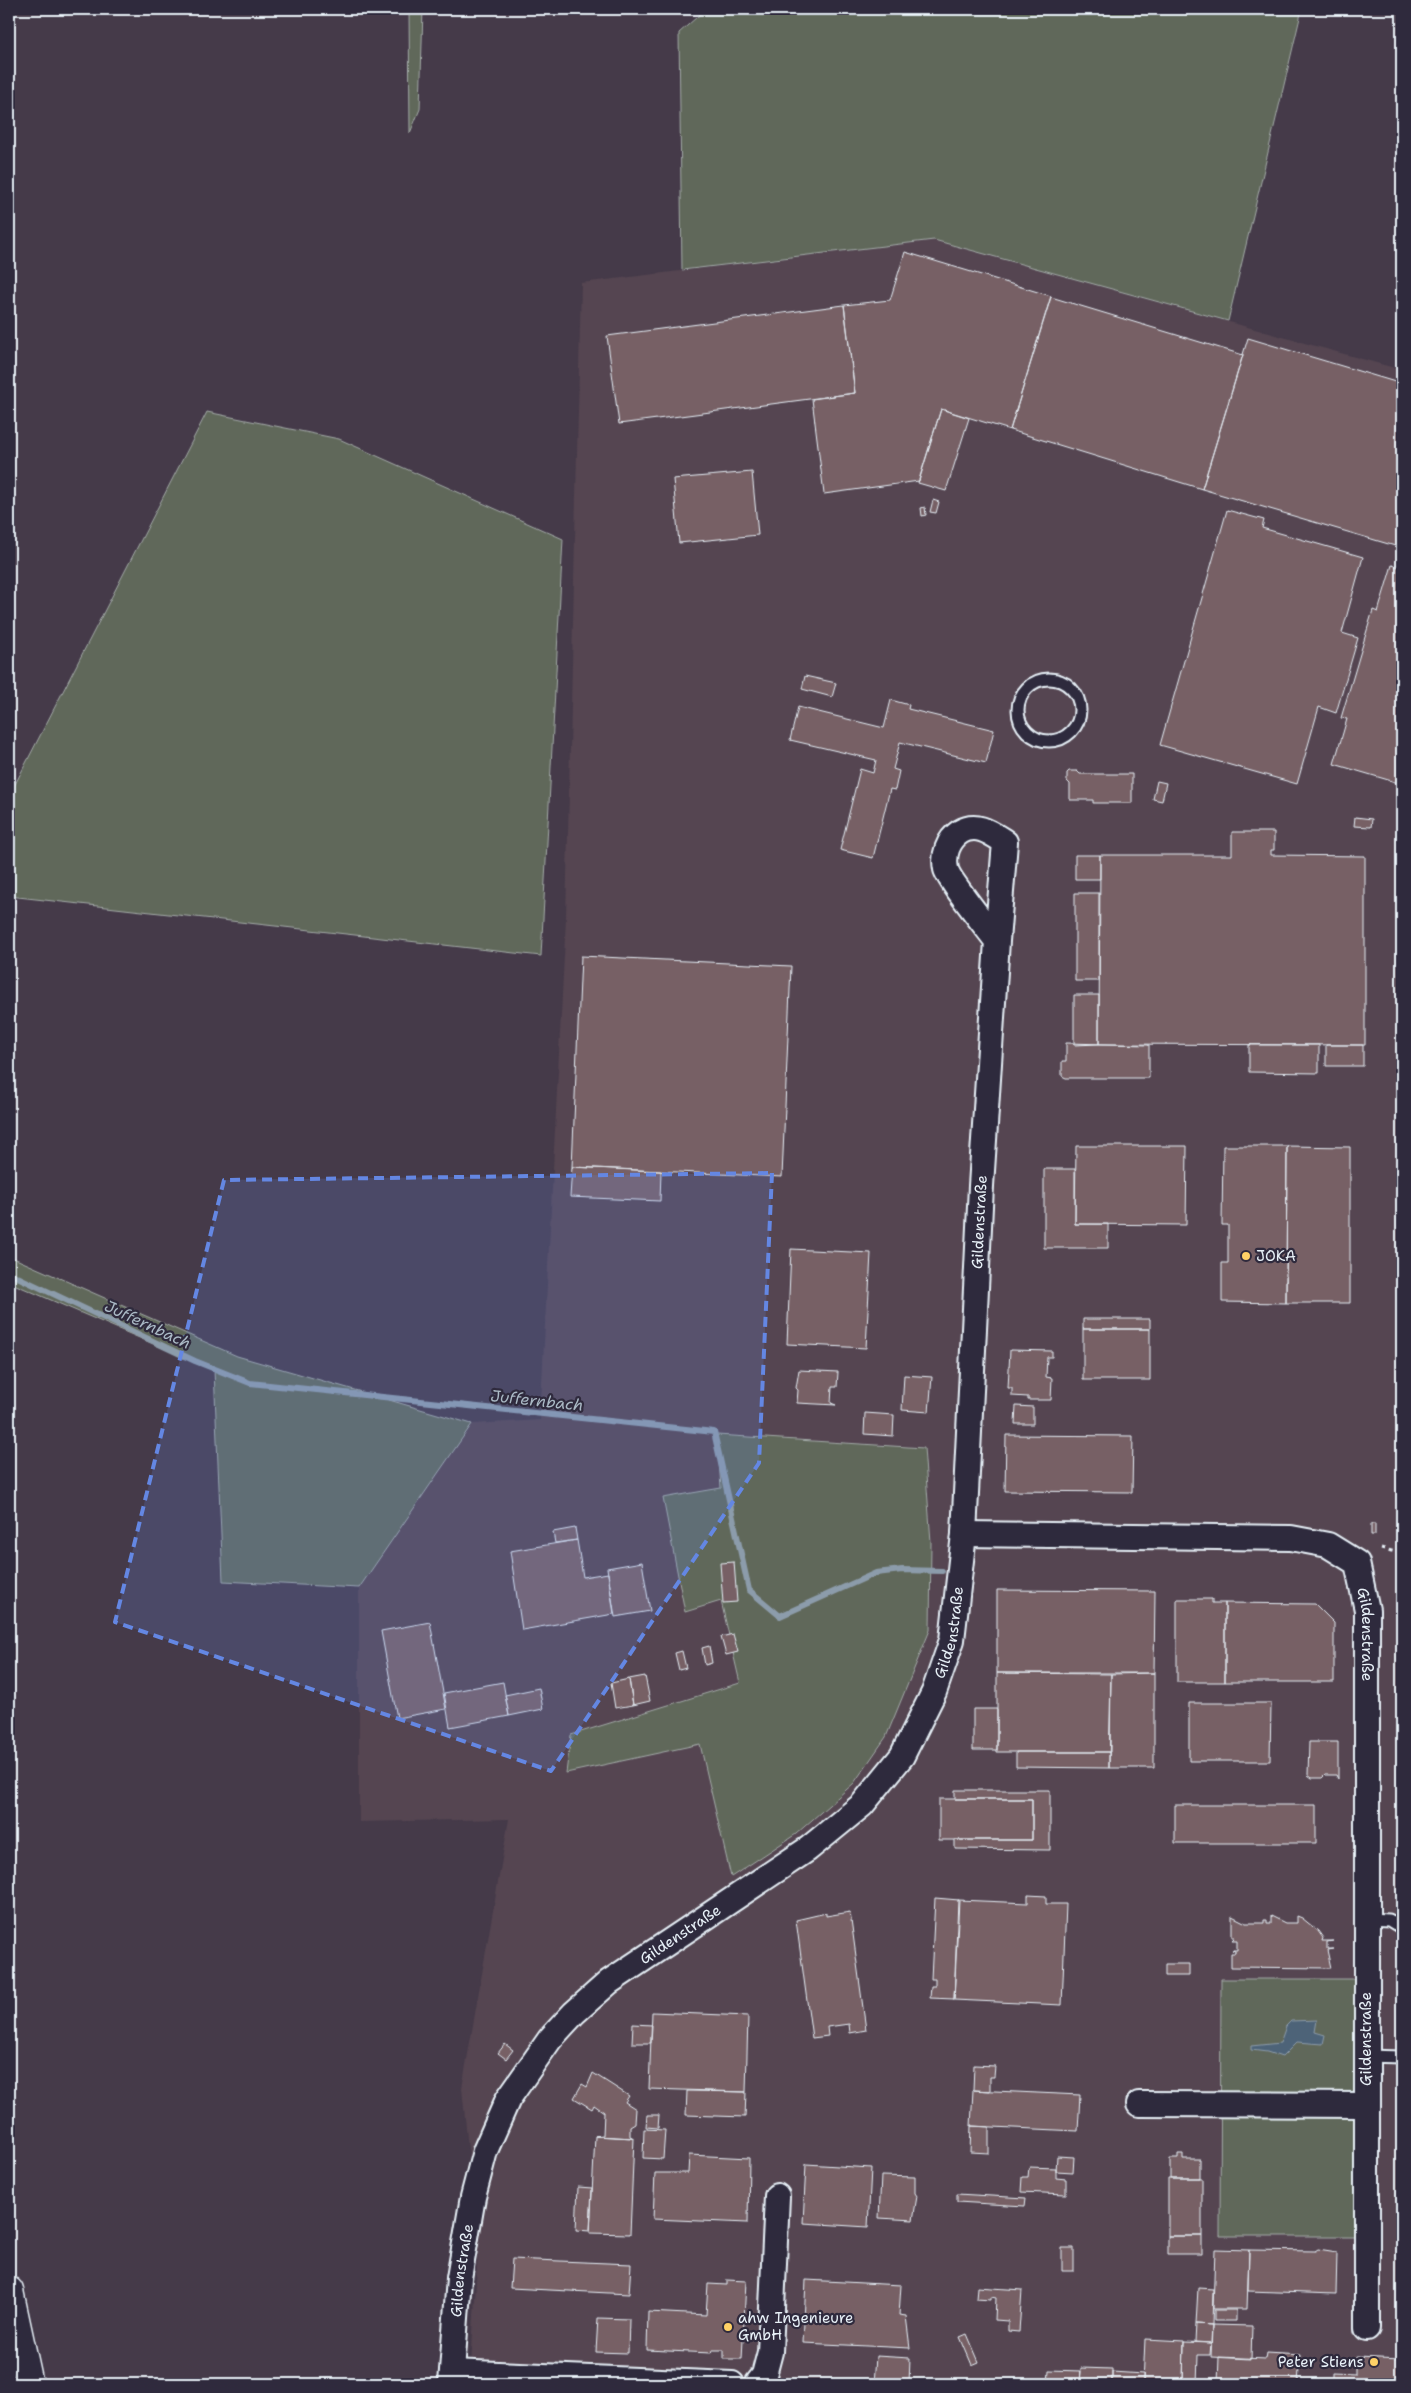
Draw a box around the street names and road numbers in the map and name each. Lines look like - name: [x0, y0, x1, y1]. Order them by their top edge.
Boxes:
- street label: Gildenstraße: [967, 1175, 992, 1270]
- street label: Gildenstraße: [929, 1585, 968, 1681]
- street label: Gildenstraße: [1352, 1586, 1377, 1681]
- street label: Gildenstraße: [636, 1900, 725, 1969]
- street label: Gildenstraße: [1356, 1992, 1376, 2086]
- street label: Gildenstraße: [446, 2222, 478, 2318]

